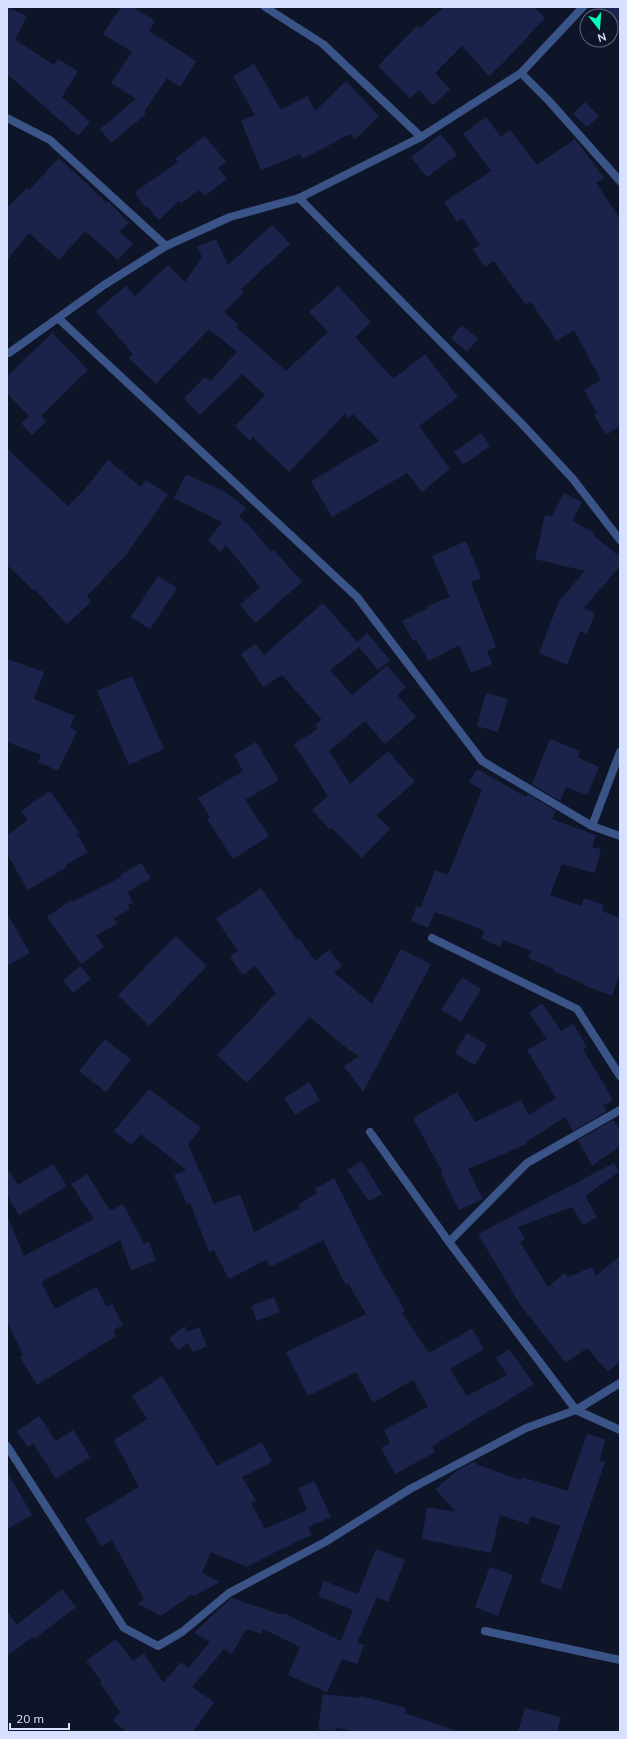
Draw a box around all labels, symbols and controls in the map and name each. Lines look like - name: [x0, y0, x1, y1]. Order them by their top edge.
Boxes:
- north arrow: [579, 8, 619, 48]
- text: N: [596, 30, 608, 45]
- scale bar: [10, 1705, 69, 1731]
- text: 20 m: [16, 1711, 44, 1726]

